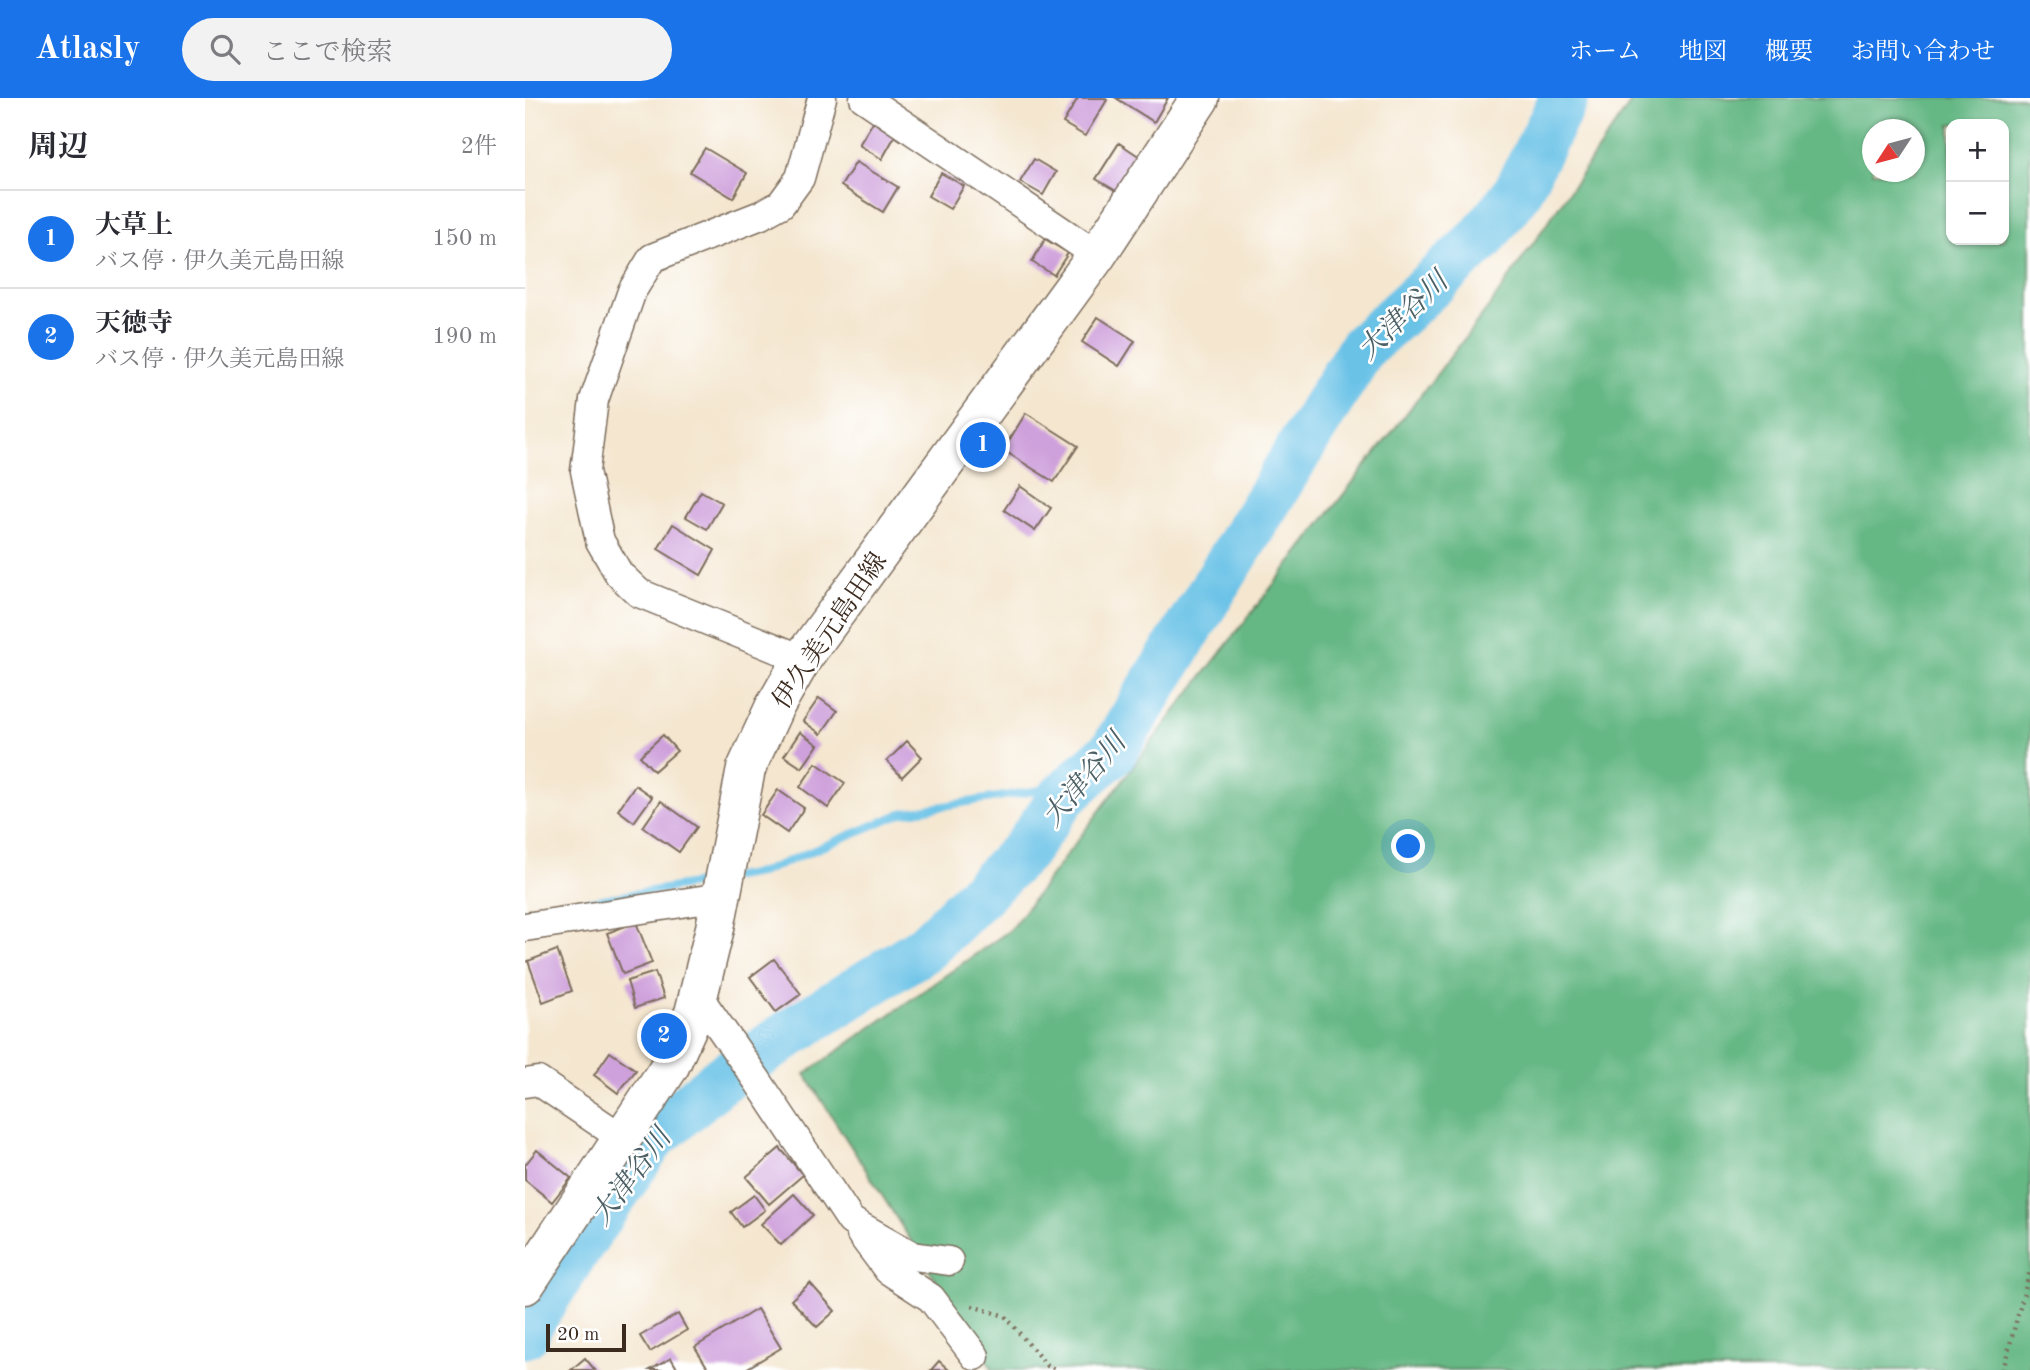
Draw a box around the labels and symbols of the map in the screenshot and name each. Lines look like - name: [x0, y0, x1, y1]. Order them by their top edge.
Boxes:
- north arrow: [1862, 119, 1925, 182]
- water label: 大津谷川: [1352, 264, 1456, 366]
- pin: 1: [960, 419, 1006, 471]
- street label: 伊久美元島田線: [767, 547, 892, 714]
- water label: 大津谷川: [1036, 725, 1134, 833]
- your location: [1391, 829, 1425, 863]
- pin: 2: [641, 1010, 687, 1062]
- water label: 大津谷川: [585, 1120, 679, 1231]
- scale bar: [546, 1321, 627, 1353]

